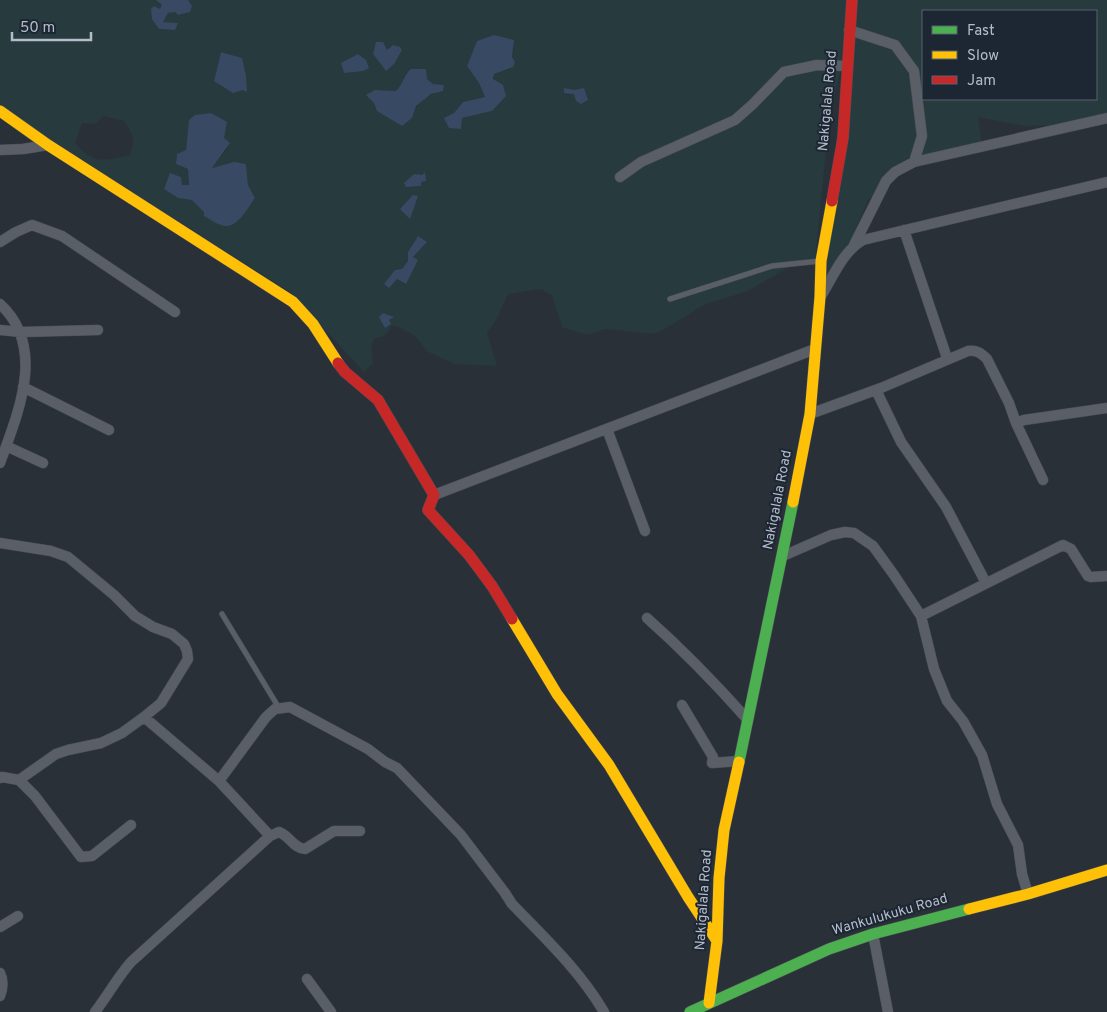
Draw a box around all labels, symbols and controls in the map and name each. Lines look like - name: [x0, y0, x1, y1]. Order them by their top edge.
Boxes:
- scale bar: [12, 10, 91, 42]
- legend: [922, 10, 1097, 100]
- text: 50 m: [20, 19, 55, 38]
- text: Fast: [967, 22, 995, 41]
- text: Slow: [967, 47, 999, 66]
- street label: Nakigalala Road: [815, 50, 841, 152]
- text: Jam: [967, 72, 996, 91]
- street label: Nakigalala Road: [760, 449, 796, 551]
- street label: Nakigalala Road: [692, 849, 716, 951]
- street label: Wankulukuku Road: [830, 890, 950, 940]

